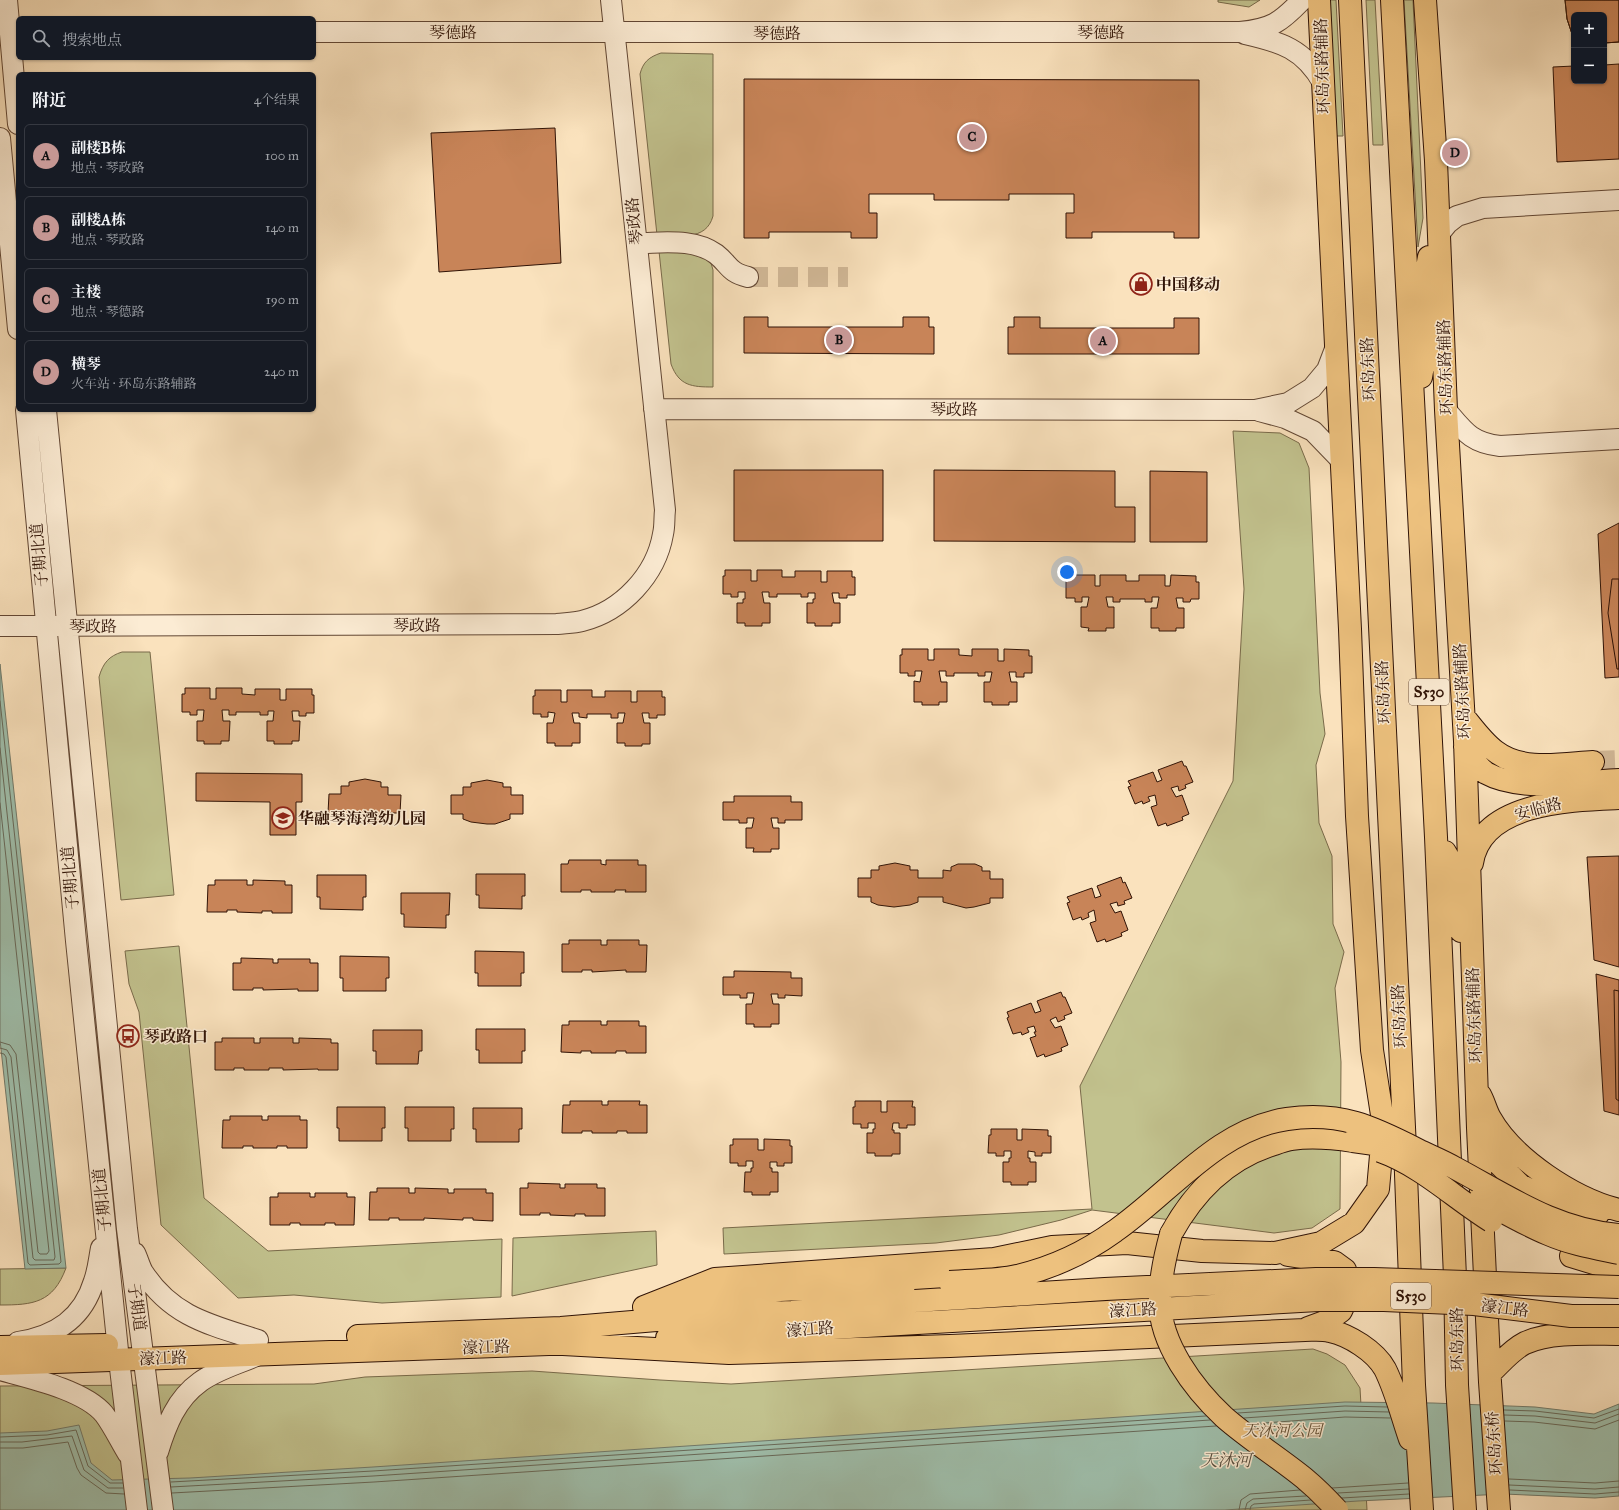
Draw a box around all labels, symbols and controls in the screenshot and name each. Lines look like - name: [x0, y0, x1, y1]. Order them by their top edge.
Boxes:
- map controls: [1571, 12, 1607, 84]
- button: +: [1571, 12, 1607, 48]
- search box: [16, 16, 316, 60]
- street label: 环岛东路辅路: [1311, 18, 1333, 114]
- street label: 琴德路: [429, 23, 477, 42]
- street label: 琴德路: [1077, 23, 1125, 42]
- street label: 琴德路: [753, 24, 801, 43]
- icon: search: [30, 27, 52, 49]
- text: 搜索地点: [62, 31, 122, 49]
- button: −: [1571, 48, 1607, 84]
- text: 附近: [32, 90, 66, 111]
- text: 4个结果: [254, 92, 300, 108]
- pin: C: [959, 122, 985, 152]
- pin: D: [1442, 138, 1468, 168]
- text: 副楼B栋: [71, 139, 126, 157]
- text: A: [42, 148, 50, 164]
- text: 100 m: [265, 148, 299, 164]
- text: 地点 · 琴政路: [71, 160, 144, 176]
- street label: 琴政路: [622, 196, 646, 246]
- text: 副楼A栋: [71, 211, 126, 229]
- text: B: [42, 220, 50, 236]
- text: 140 m: [265, 220, 299, 236]
- text: 地点 · 琴政路: [71, 232, 144, 248]
- shop icon: 中国移动: [1128, 271, 1154, 297]
- place label: 中国移动: [1156, 275, 1220, 294]
- text: 主楼: [71, 283, 101, 301]
- text: C: [42, 292, 50, 308]
- text: 190 m: [266, 292, 299, 308]
- text: 地点 · 琴德路: [71, 304, 144, 320]
- street label: 环岛东路辅路: [1434, 319, 1456, 415]
- pin: B: [826, 325, 852, 355]
- pin: A: [1090, 326, 1116, 356]
- street label: 环岛东路: [1357, 337, 1379, 401]
- text: 横琴: [71, 355, 101, 373]
- text: D: [41, 364, 51, 380]
- text: 240 m: [264, 364, 299, 380]
- text: 火车站 · 环岛东路辅路: [71, 376, 196, 392]
- street label: 琴政路: [930, 400, 978, 419]
- street label: 子期北道: [27, 522, 51, 588]
- your location: [1057, 562, 1077, 582]
- street label: 琴政路: [393, 616, 441, 635]
- street label: 琴政路: [69, 617, 117, 636]
- street label: 环岛东路辅路: [1450, 643, 1474, 739]
- street label: 环岛东路: [1372, 660, 1394, 724]
- road number: S530: [1409, 679, 1449, 705]
- street label: 安临路: [1512, 794, 1564, 824]
- school or university icon: 华融琴海湾幼儿园: [270, 805, 296, 831]
- place label: 华融琴海湾幼儿园: [298, 809, 426, 828]
- street label: 子期北道: [58, 845, 82, 911]
- street label: 环岛东路辅路: [1463, 967, 1485, 1063]
- street label: 环岛东路: [1388, 984, 1410, 1048]
- bus stop icon: 琴政路口: [115, 1023, 141, 1049]
- place label: 琴政路口: [144, 1027, 208, 1046]
- street label: 子期北道: [89, 1167, 115, 1233]
- street label: 子期道: [124, 1282, 150, 1332]
- road number: S530: [1391, 1283, 1431, 1309]
- street label: 濠江路: [1480, 1296, 1530, 1320]
- street label: 濠江路: [1109, 1299, 1157, 1321]
- street label: 环岛东路: [1447, 1307, 1467, 1371]
- street label: 濠江路: [785, 1318, 835, 1340]
- street label: 濠江路: [462, 1337, 510, 1357]
- street label: 濠江路: [139, 1348, 187, 1368]
- street label: 环岛东桥: [1482, 1410, 1506, 1476]
- park label: 天沐河公园: [1242, 1421, 1325, 1440]
- water label: 天沐河: [1201, 1450, 1254, 1471]

